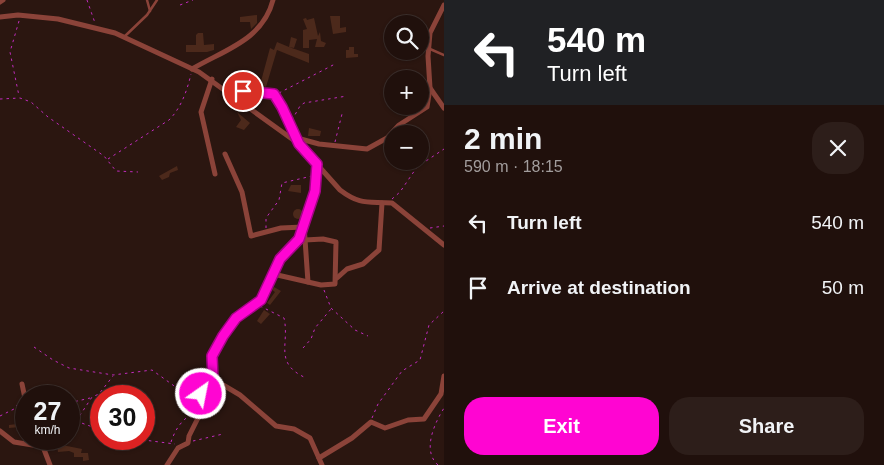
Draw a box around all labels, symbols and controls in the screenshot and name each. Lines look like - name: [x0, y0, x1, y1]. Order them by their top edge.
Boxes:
- map controls: [384, 15, 429, 170]
- button: search: [384, 15, 429, 60]
- icon: left: [464, 20, 529, 85]
- text: 540 m: [547, 20, 646, 59]
- text: Turn left: [547, 61, 627, 86]
- pin: [222, 70, 264, 112]
- button: +: [384, 70, 429, 115]
- icon: arrive: [229, 77, 257, 105]
- text: 2 min: [464, 122, 542, 155]
- button: close: [812, 122, 864, 174]
- button: −: [384, 125, 429, 170]
- text: 590 m · 18:15: [464, 158, 563, 175]
- icon: left: [464, 209, 492, 237]
- text: Turn left: [507, 212, 582, 233]
- text: 540 m: [811, 212, 864, 233]
- icon: arrive: [464, 274, 492, 302]
- text: Arrive at destination: [507, 277, 691, 298]
- text: 50 m: [822, 277, 864, 298]
- position arrow: [174, 367, 226, 419]
- speed limit sign: 30: [90, 385, 155, 450]
- text: 27: [34, 397, 61, 425]
- button: Exit: [464, 397, 659, 455]
- button: Share: [669, 397, 864, 455]
- text: km/h: [34, 423, 61, 437]

